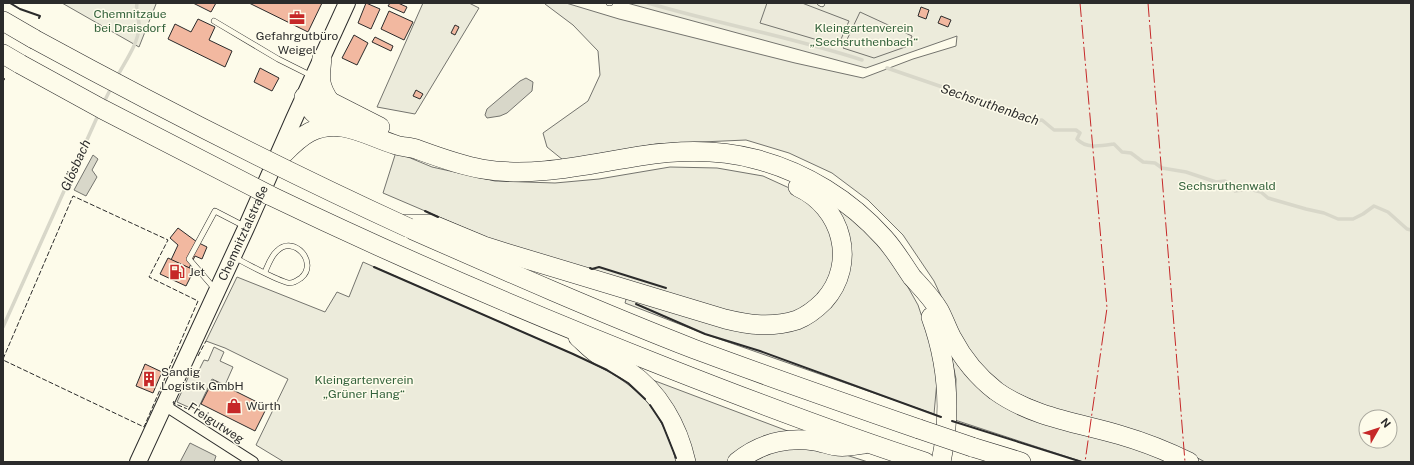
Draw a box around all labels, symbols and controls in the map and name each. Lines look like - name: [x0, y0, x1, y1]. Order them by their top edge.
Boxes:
- park label: Chemnitzaue bei Draisdorf: [93, 7, 167, 35]
- office icon: Gefahrgutbüro Weigel: [288, 9, 306, 27]
- park label: Kleingartenverein „Sechsruthenbach“: [810, 21, 918, 49]
- place label: Gefahrgutbüro Weigel: [256, 29, 339, 57]
- water label: Sechsruthenbach: [939, 81, 1041, 128]
- water label: Glösbach: [58, 137, 93, 193]
- park label: Sechsruthenwald: [1178, 179, 1276, 193]
- street label: Chemnitztalstraße: [216, 183, 271, 283]
- fuel station icon: Jet: [168, 263, 186, 281]
- place label: Jet: [189, 265, 205, 279]
- place label: Sandig Logistik GmbH: [161, 365, 244, 393]
- building icon: Sandig Logistik GmbH: [140, 370, 158, 388]
- park label: Kleingartenverein „Grüner Hang“: [315, 373, 414, 401]
- shop icon: Würth: [225, 397, 243, 415]
- place label: Würth: [246, 399, 281, 413]
- street label: Freigutweg: [185, 400, 247, 446]
- north arrow: [1358, 409, 1398, 449]
- text: N: [1378, 416, 1393, 430]

